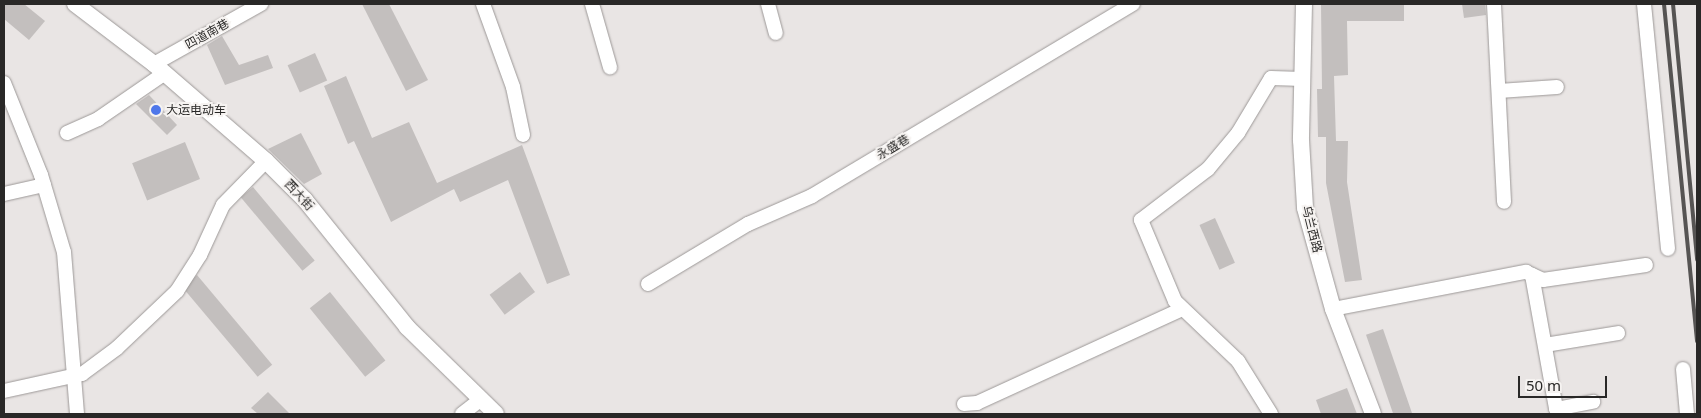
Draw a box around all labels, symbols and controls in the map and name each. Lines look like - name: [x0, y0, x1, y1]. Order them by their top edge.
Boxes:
- street label: 四道南巷: [183, 16, 231, 52]
- place label: 大运电动车: [166, 103, 226, 117]
- marker: 大运电动车: [150, 104, 162, 116]
- street label: 永盛巷: [874, 132, 912, 162]
- street label: 西大街: [281, 177, 317, 213]
- street label: 乌兰西路: [1299, 204, 1325, 254]
- scale bar: [1521, 366, 1610, 398]
- text: 50 m: [1526, 375, 1561, 395]

